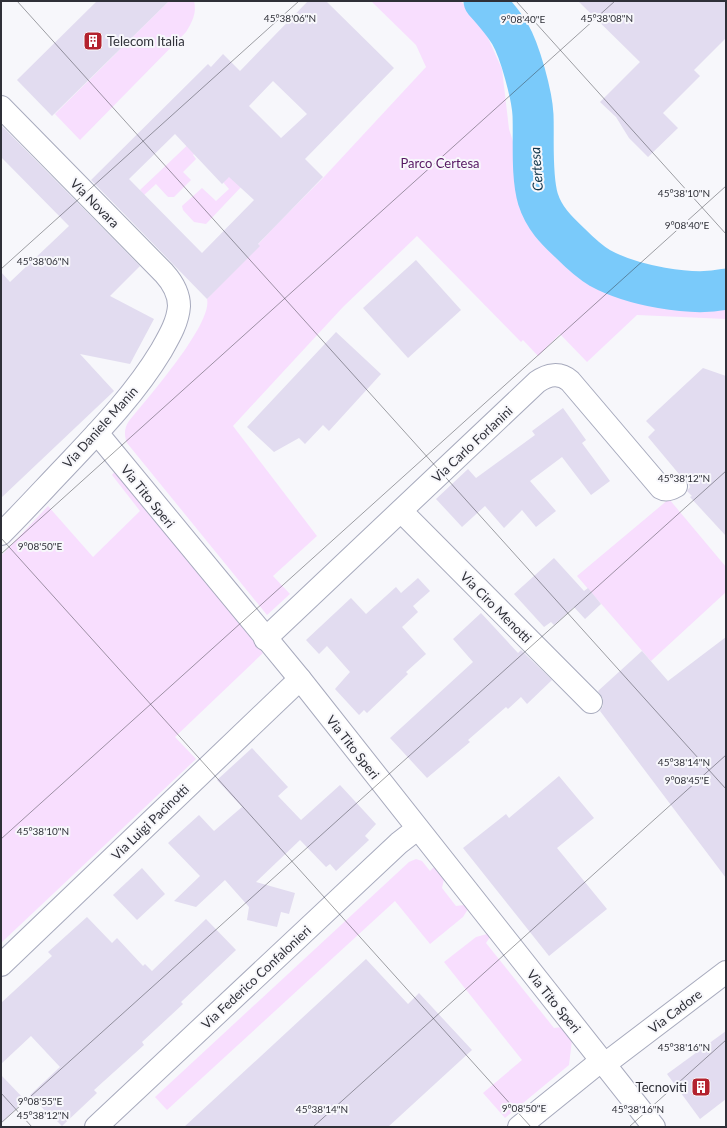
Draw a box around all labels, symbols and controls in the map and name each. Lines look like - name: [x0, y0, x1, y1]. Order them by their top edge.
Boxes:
- text: 45°38'06"N: [264, 12, 316, 24]
- text: 45°38'08"N: [581, 12, 633, 24]
- text: 9°08'40"E: [501, 13, 546, 25]
- building icon: Telecom Italia: [82, 30, 104, 52]
- place label: Telecom Italia: [107, 33, 185, 49]
- water label: Certesa: [526, 146, 546, 192]
- park label: Parco Certesa: [400, 155, 480, 171]
- street label: Via Novara: [67, 175, 123, 231]
- text: 45°38'10"N: [658, 187, 710, 199]
- text: 9°08'40"E: [665, 219, 710, 231]
- text: 45°38'06"N: [17, 255, 69, 267]
- street label: Via Daniele Manin: [59, 383, 141, 471]
- street label: Via Carlo Forlanini: [428, 403, 516, 485]
- street label: Via Tito Speri: [118, 461, 178, 531]
- text: 45°38'12"N: [658, 472, 710, 484]
- text: 9°08'50"E: [18, 540, 63, 552]
- street label: Via Ciro Menotti: [457, 568, 535, 646]
- street label: Via Tito Speri: [323, 712, 383, 782]
- text: 45°38'14"N: [658, 756, 710, 768]
- text: 9°08'45"E: [665, 774, 710, 786]
- street label: Via Luigi Pacinotti: [108, 781, 192, 863]
- text: 45°38'10"N: [17, 825, 69, 837]
- street label: Via Federico Confalonieri: [198, 922, 314, 1032]
- street label: Via Tito Speri: [524, 966, 584, 1036]
- street label: Via Cadore: [645, 986, 705, 1036]
- text: 45°38'16"N: [658, 1041, 710, 1053]
- building icon: Tecnoviti: [690, 1076, 712, 1098]
- place label: Tecnoviti: [636, 1079, 687, 1095]
- text: 9°08'55"E: [18, 1095, 63, 1107]
- text: 9°08'50"E: [502, 1102, 547, 1114]
- text: 45°38'14"N: [296, 1103, 348, 1115]
- text: 45°38'16"N: [612, 1103, 664, 1115]
- text: 45°38'12"N: [17, 1109, 69, 1121]

